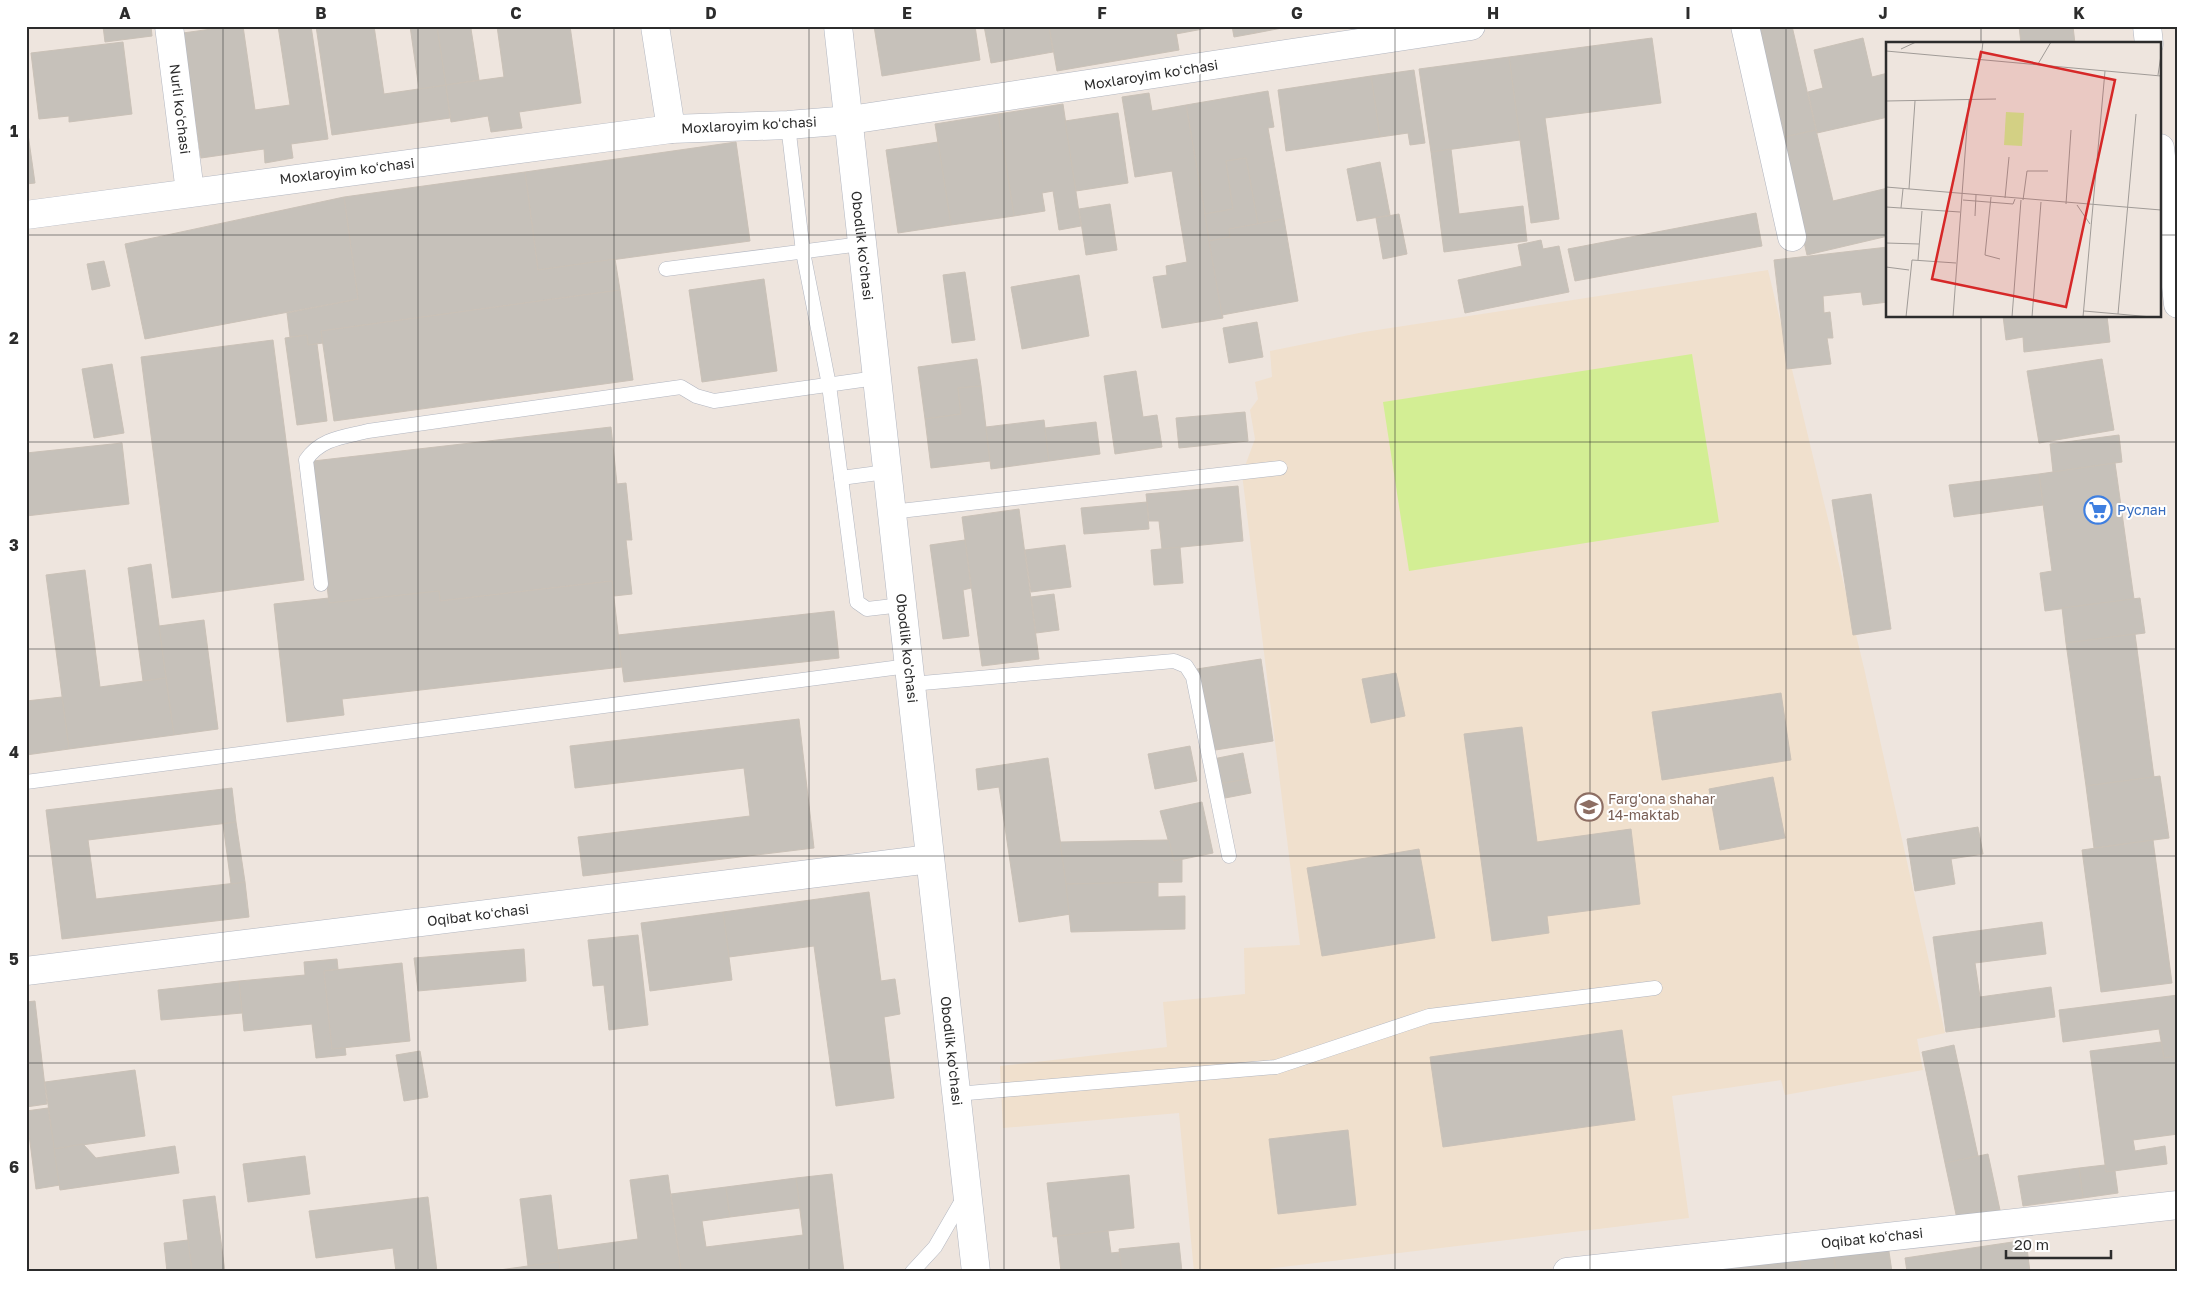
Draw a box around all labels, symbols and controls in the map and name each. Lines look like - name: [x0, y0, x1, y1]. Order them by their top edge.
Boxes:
- text: A: [119, 3, 131, 23]
- text: B: [315, 3, 327, 23]
- text: C: [510, 3, 522, 23]
- text: D: [705, 3, 717, 23]
- text: E: [902, 3, 912, 23]
- text: F: [1097, 3, 1107, 23]
- text: G: [1291, 3, 1303, 23]
- text: H: [1487, 3, 1499, 23]
- text: I: [1685, 3, 1691, 23]
- text: J: [1878, 3, 1888, 23]
- text: K: [2073, 3, 2085, 23]
- inset map: [1886, 42, 2162, 318]
- street label: Moxlaroyim koʻchasi: [1083, 56, 1219, 94]
- street label: Nurli koʻchasi: [167, 63, 194, 155]
- street label: Moxlaroyim koʻchasi: [681, 112, 817, 137]
- text: 1: [10, 121, 18, 141]
- street label: Moxlaroyim koʻchasi: [279, 154, 415, 187]
- street label: Obodlik ko'chasi: [848, 190, 877, 301]
- text: 2: [9, 328, 19, 348]
- supermarket icon: Руслан: [2083, 495, 2113, 525]
- place label: Руслан: [2117, 501, 2166, 518]
- text: 3: [9, 535, 19, 555]
- street label: Obodlik ko'chasi: [893, 593, 922, 704]
- text: 4: [9, 742, 19, 762]
- place label: Farg'ona shahar 14-maktab: [1608, 790, 1716, 823]
- school or university icon: Farg'ona shahar 14-maktab: [1574, 792, 1604, 822]
- street label: Oqibat koʻchasi: [426, 900, 530, 929]
- text: 5: [9, 949, 19, 969]
- street label: Obodlik ko'chasi: [937, 995, 966, 1106]
- text: 6: [9, 1157, 19, 1177]
- street label: Oqibat koʻchasi: [1820, 1224, 1924, 1251]
- scale bar: [2006, 1228, 2112, 1260]
- text: 20 m: [2014, 1235, 2049, 1253]

